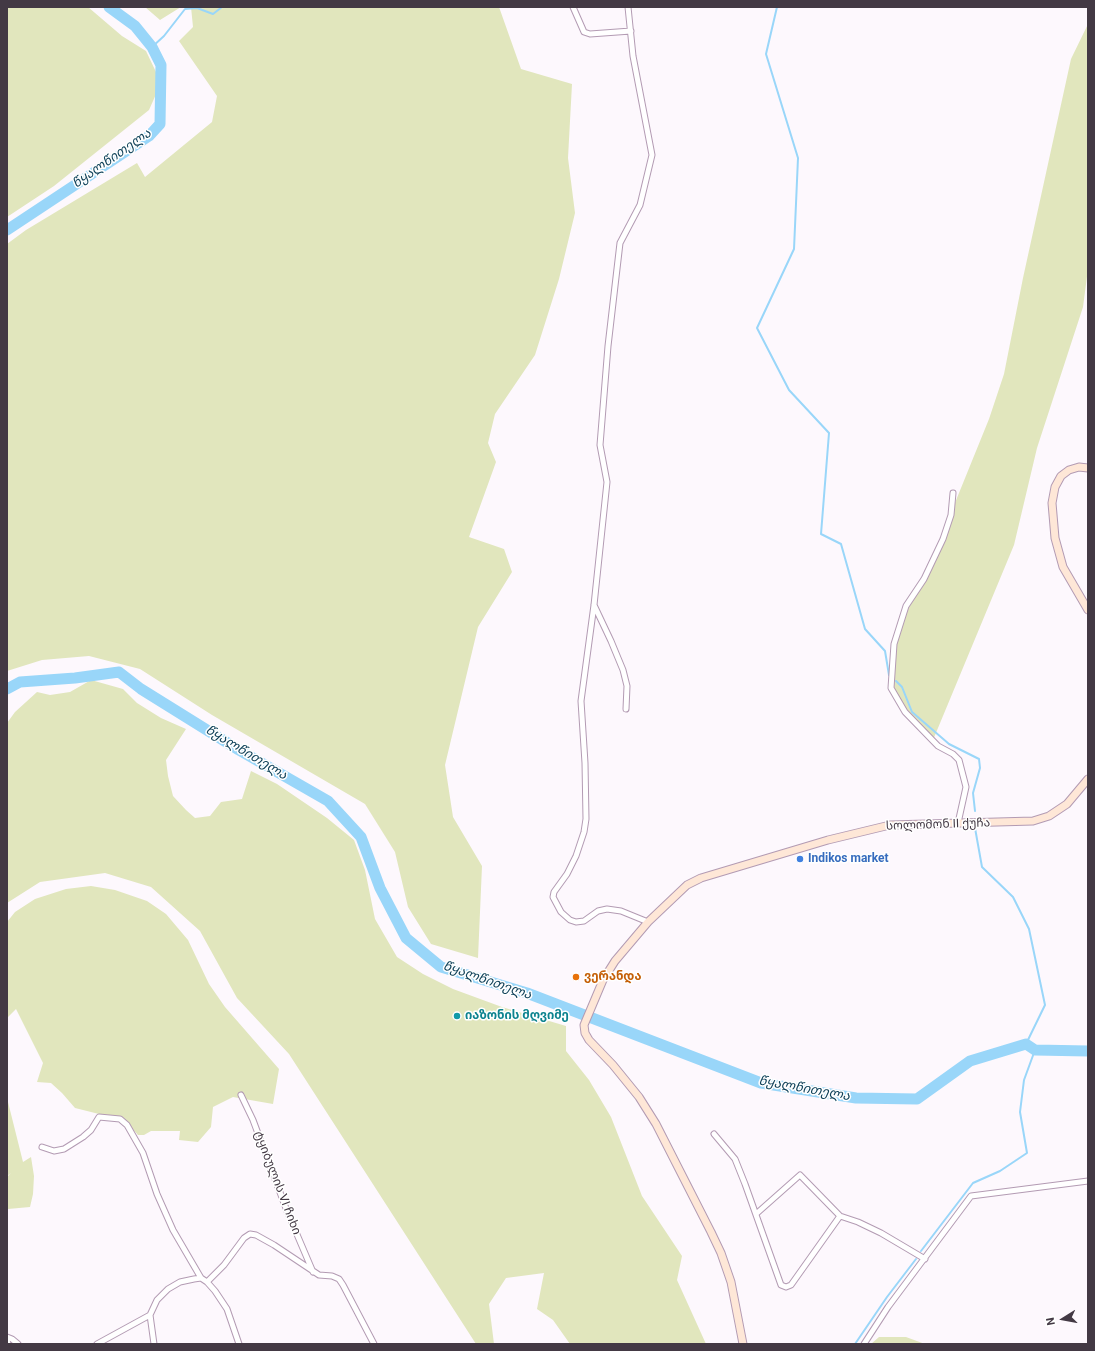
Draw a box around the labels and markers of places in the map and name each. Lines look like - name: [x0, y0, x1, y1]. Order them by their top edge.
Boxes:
- place label: Indikos market: [808, 852, 889, 866]
- marker: Indikos market: [795, 854, 805, 864]
- place label: ვერანდა: [584, 970, 641, 984]
- marker: ვერანდა: [571, 972, 581, 982]
- place label: იაზონის მღვიმე: [465, 1009, 569, 1023]
- marker: იაზონის მღვიმე: [452, 1011, 462, 1021]

